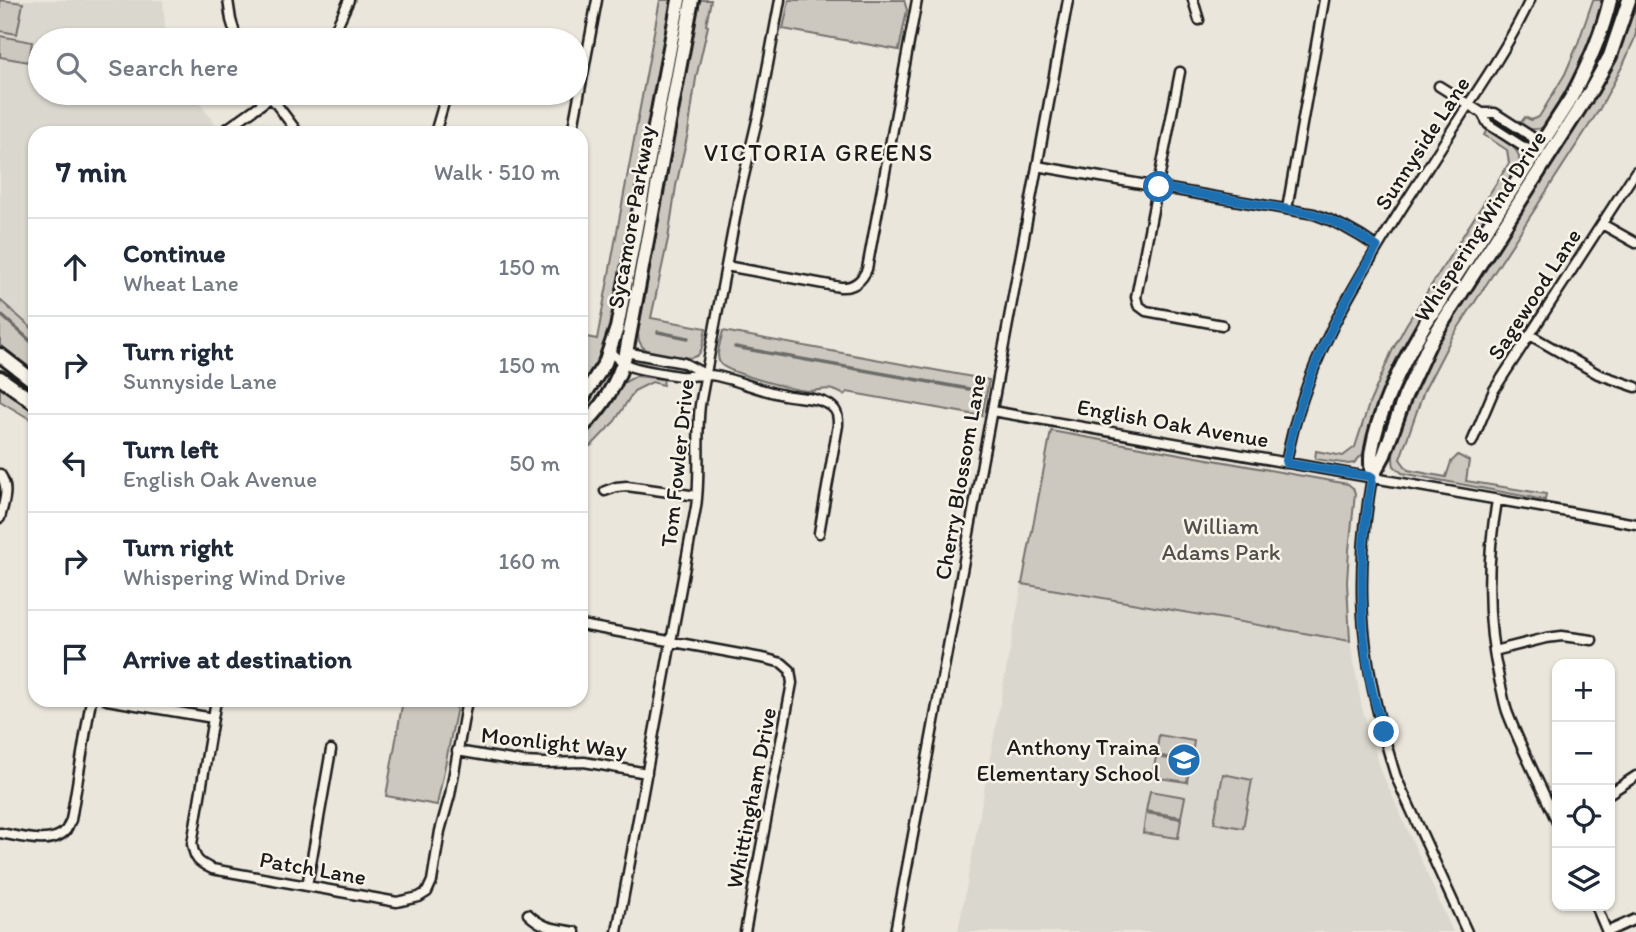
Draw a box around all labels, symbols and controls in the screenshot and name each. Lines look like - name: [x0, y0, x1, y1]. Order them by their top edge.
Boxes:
- search box: [28, 28, 588, 105]
- icon: search: [52, 48, 90, 86]
- text: Search here: [108, 51, 238, 83]
- street label: Sunnyside Lane: [1368, 71, 1476, 215]
- street label: Sycamore Parkway: [601, 123, 661, 311]
- street label: Whispering Wind Drive: [1408, 125, 1552, 327]
- district label: VICTORIA GREENS: [704, 138, 934, 167]
- text: 7 min: [56, 153, 127, 190]
- text: Walk · 510 m: [434, 158, 560, 186]
- route start: [1143, 171, 1174, 202]
- street label: Sagewood Lane: [1481, 223, 1587, 365]
- text: Continue: [123, 237, 226, 269]
- icon: ahead: [56, 248, 94, 286]
- text: 150 m: [499, 253, 560, 281]
- text: Wheat Lane: [123, 269, 239, 297]
- text: Turn right: [123, 335, 234, 367]
- icon: right: [56, 346, 94, 384]
- text: 150 m: [499, 351, 560, 379]
- text: Sunnyside Lane: [123, 367, 277, 395]
- street label: Cherry Blossom Lane: [928, 372, 992, 582]
- street label: Tom Fowler Drive: [654, 377, 700, 549]
- street label: English Oak Avenue: [1075, 392, 1271, 454]
- text: Turn left: [123, 433, 219, 465]
- icon: left: [56, 444, 94, 482]
- text: 50 m: [509, 449, 560, 477]
- text: English Oak Avenue: [123, 465, 317, 493]
- park label: William Adams Park: [1162, 512, 1281, 566]
- text: Turn right: [123, 531, 234, 563]
- icon: right: [56, 542, 94, 580]
- text: 160 m: [498, 547, 560, 575]
- text: Whispering Wind Drive: [123, 563, 346, 591]
- icon: arrive: [56, 640, 94, 678]
- text: Arrive at destination: [123, 643, 352, 675]
- map controls: [1552, 659, 1615, 911]
- button: +: [1552, 659, 1615, 722]
- street label: Whittingham Drive: [720, 705, 782, 891]
- route end: [1368, 716, 1399, 747]
- street label: Moonlight Way: [480, 720, 628, 764]
- button: −: [1552, 722, 1615, 785]
- place label: Anthony Traina Elementary School: [977, 733, 1160, 787]
- school or university icon: Anthony Traina Elementary School: [1165, 741, 1203, 779]
- button: locate: [1552, 785, 1615, 848]
- street label: Patch Lane: [257, 845, 369, 891]
- button: layers: [1552, 848, 1615, 911]

